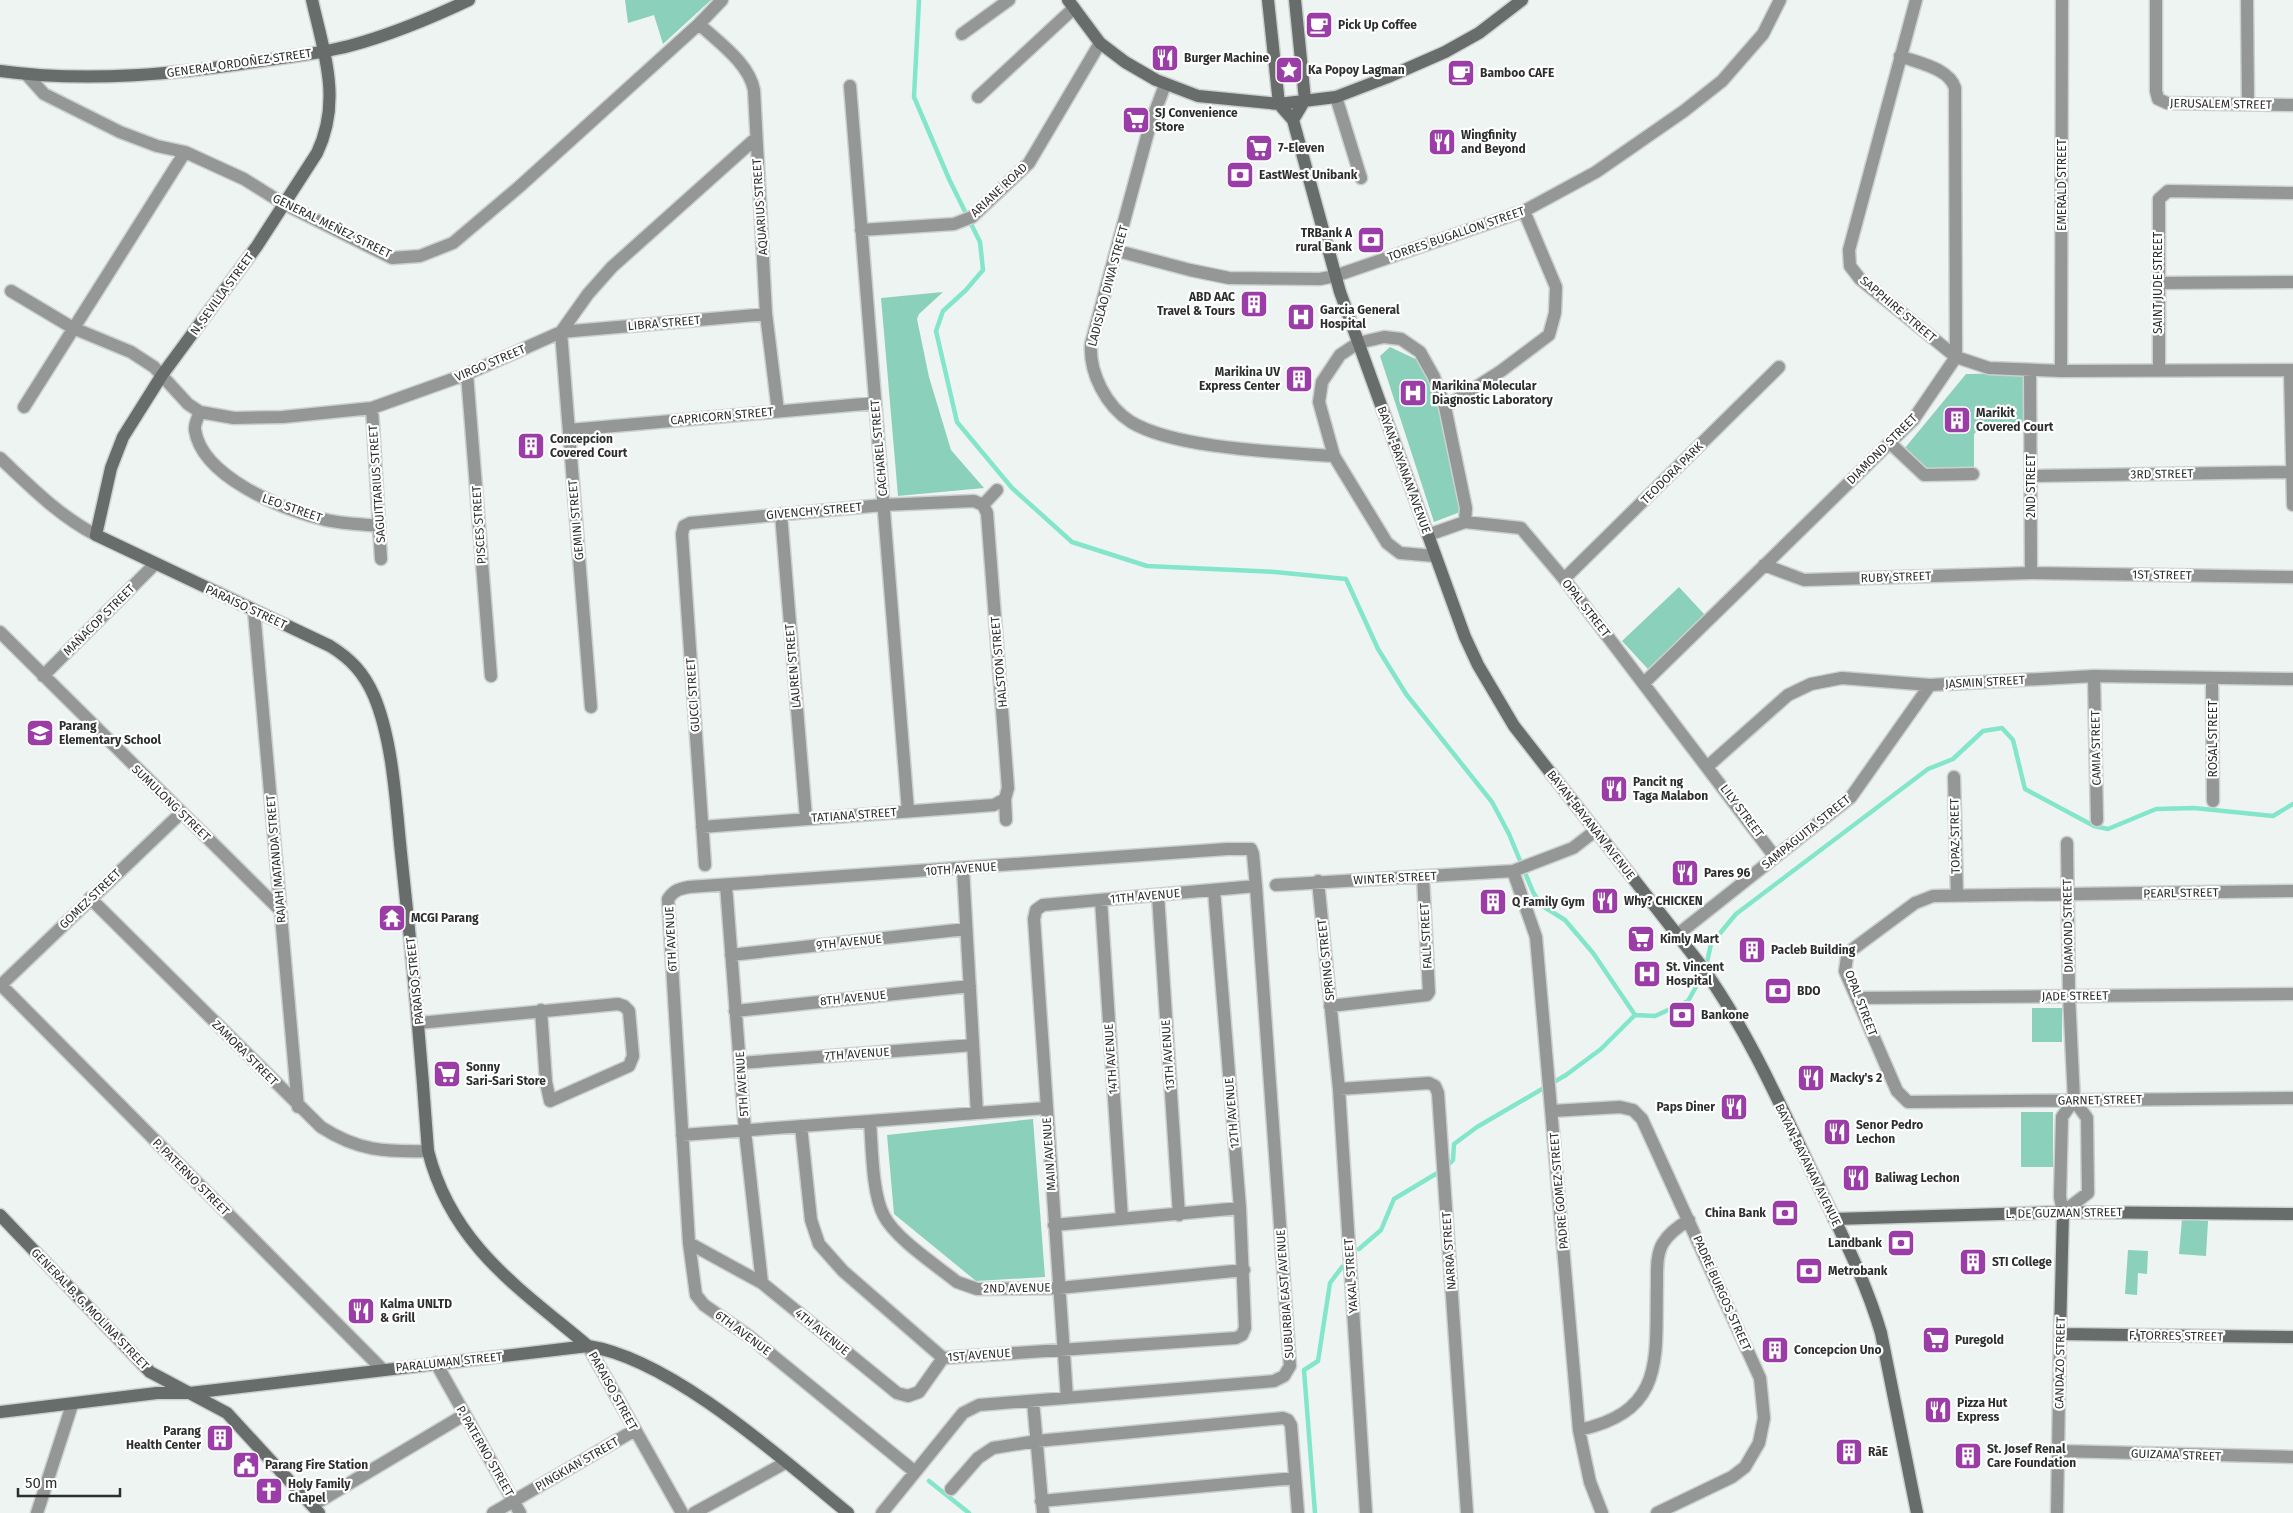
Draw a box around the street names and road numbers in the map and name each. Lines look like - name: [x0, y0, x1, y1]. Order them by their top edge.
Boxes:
- street label: GENERAL ORDOÑEZ STREET: [165, 45, 313, 80]
- street label: JERUSALEM STREET: [2170, 96, 2273, 112]
- street label: EMERALD STREET: [2055, 138, 2069, 231]
- street label: AQUARIUS STREET: [750, 157, 770, 256]
- street label: ARIANE ROAD: [968, 160, 1030, 220]
- street label: GENERAL MEÑEZ STREET: [270, 190, 395, 261]
- street label: TORRES BUGALLON STREET: [1386, 204, 1527, 264]
- street label: LADISLAO DIWA STREET: [1085, 223, 1131, 348]
- street label: SAINT JUDE STREET: [2151, 231, 2165, 334]
- street label: N. SEVILLA STREET: [187, 250, 257, 338]
- street label: SAPPHIRE STREET: [1857, 273, 1939, 345]
- street label: LIBRA STREET: [627, 313, 702, 333]
- street label: VIRGO STREET: [453, 342, 528, 384]
- street label: CACHAREL STREET: [868, 398, 890, 497]
- street label: CAPRICORN STREET: [670, 404, 775, 427]
- street label: BAYAN-BAYANAN AVENUE: [1374, 404, 1434, 536]
- street label: DIAMOND STREET: [1844, 410, 1921, 487]
- street label: SAGUITTARIUS STREET: [366, 424, 388, 543]
- street label: TEODORA PARK: [1638, 439, 1706, 507]
- street label: 2ND STREET: [2024, 453, 2038, 518]
- street label: 3RD STREET: [2130, 466, 2194, 482]
- street label: GEMINI STREET: [565, 478, 586, 561]
- street label: PISCES STREET: [469, 485, 489, 565]
- street label: LEO STREET: [260, 491, 325, 525]
- street label: GIVENCHY STREET: [766, 500, 863, 522]
- street label: 1ST STREET: [2132, 567, 2193, 583]
- street label: RUBY STREET: [1860, 569, 1932, 585]
- street label: OPAL STREET: [1559, 576, 1613, 640]
- street label: MAÑACOP STREET: [60, 580, 138, 658]
- street label: PARAISO STREET: [203, 582, 289, 632]
- street label: HALSTON STREET: [988, 615, 1010, 708]
- street label: LAUREN STREET: [782, 623, 804, 709]
- street label: GUCCI STREET: [683, 657, 703, 733]
- street label: JASMIN STREET: [1945, 673, 2026, 691]
- street label: ROSAL STREET: [2206, 700, 2220, 777]
- street label: CAMIA STREET: [2088, 709, 2104, 786]
- street label: SUMULONG STREET: [129, 762, 214, 844]
- street label: BAYAN-BAYANAN AVENUE: [1544, 768, 1638, 882]
- street label: LILY STREET: [1717, 782, 1767, 841]
- street label: SAMPAGUITA STREET: [1759, 792, 1853, 872]
- street label: RAJAH MATANDA STREET: [263, 793, 289, 924]
- street label: TOPAZ STREET: [1947, 797, 1963, 874]
- street label: TATIANA STREET: [811, 805, 898, 825]
- street label: 10TH AVENUE: [925, 860, 997, 878]
- street label: GOMEZ STREET: [56, 866, 124, 932]
- street label: WINTER STREET: [1353, 869, 1438, 887]
- street label: DIAMOND STREET: [2060, 878, 2076, 973]
- street label: PEARL STREET: [2143, 885, 2220, 901]
- street label: 11TH AVENUE: [1109, 886, 1181, 906]
- street label: FALL STREET: [1417, 902, 1435, 969]
- street label: 6TH AVENUE: [662, 906, 680, 972]
- street label: SPRING STREET: [1315, 918, 1337, 1002]
- street label: 9TH AVENUE: [815, 932, 883, 952]
- street label: PARAISO STREET: [403, 936, 427, 1025]
- street label: OPAL STREET: [1842, 968, 1880, 1039]
- street label: 8TH AVENUE: [819, 988, 887, 1008]
- street label: JADE STREET: [2042, 988, 2109, 1004]
- street label: ZAMORA STREET: [209, 1017, 281, 1089]
- street label: 13TH AVENUE: [1159, 1019, 1177, 1091]
- street label: 14TH AVENUE: [1102, 1023, 1120, 1095]
- street label: 7TH AVENUE: [824, 1045, 890, 1063]
- street label: 5TH AVENUE: [733, 1051, 751, 1117]
- street label: 12TH AVENUE: [1222, 1077, 1242, 1149]
- street label: GARNET STREET: [2058, 1092, 2143, 1108]
- street label: BAYAN-BAYANAN AVENUE: [1772, 1101, 1844, 1229]
- street label: MAIN AVENUE: [1039, 1117, 1059, 1191]
- street label: PADRE GOMEZ STREET: [1547, 1131, 1571, 1250]
- street label: P. PATERNO STREET: [150, 1136, 233, 1219]
- street label: L. DE GUZMAN STREET: [2005, 1205, 2124, 1221]
- street label: NARRA STREET: [1439, 1211, 1459, 1291]
- street label: SUBURBIA EAST AVENUE: [1274, 1229, 1296, 1359]
- street label: PADRE BURGOS STREET: [1690, 1233, 1754, 1353]
- street label: YAKAL STREET: [1341, 1237, 1361, 1314]
- street label: GENERAL B. G. MOLINA STREET: [28, 1246, 152, 1373]
- street label: 2ND AVENUE: [983, 1280, 1051, 1296]
- street label: 4TH AVENUE: [792, 1306, 852, 1358]
- street label: 6TH AVENUE: [713, 1308, 773, 1358]
- street label: CANDAZO STREET: [2052, 1316, 2068, 1409]
- street label: F. TORRES STREET: [2129, 1328, 2224, 1344]
- street label: 1ST AVENUE: [947, 1346, 1011, 1364]
- street label: PARALUMAN STREET: [395, 1349, 504, 1375]
- street label: PARAISO STREET: [586, 1349, 641, 1433]
- street label: P. PATERNO STREET: [453, 1403, 517, 1500]
- street label: PINGKIAN STREET: [533, 1434, 622, 1494]
- street label: GUIZAMA STREET: [2131, 1446, 2222, 1464]

